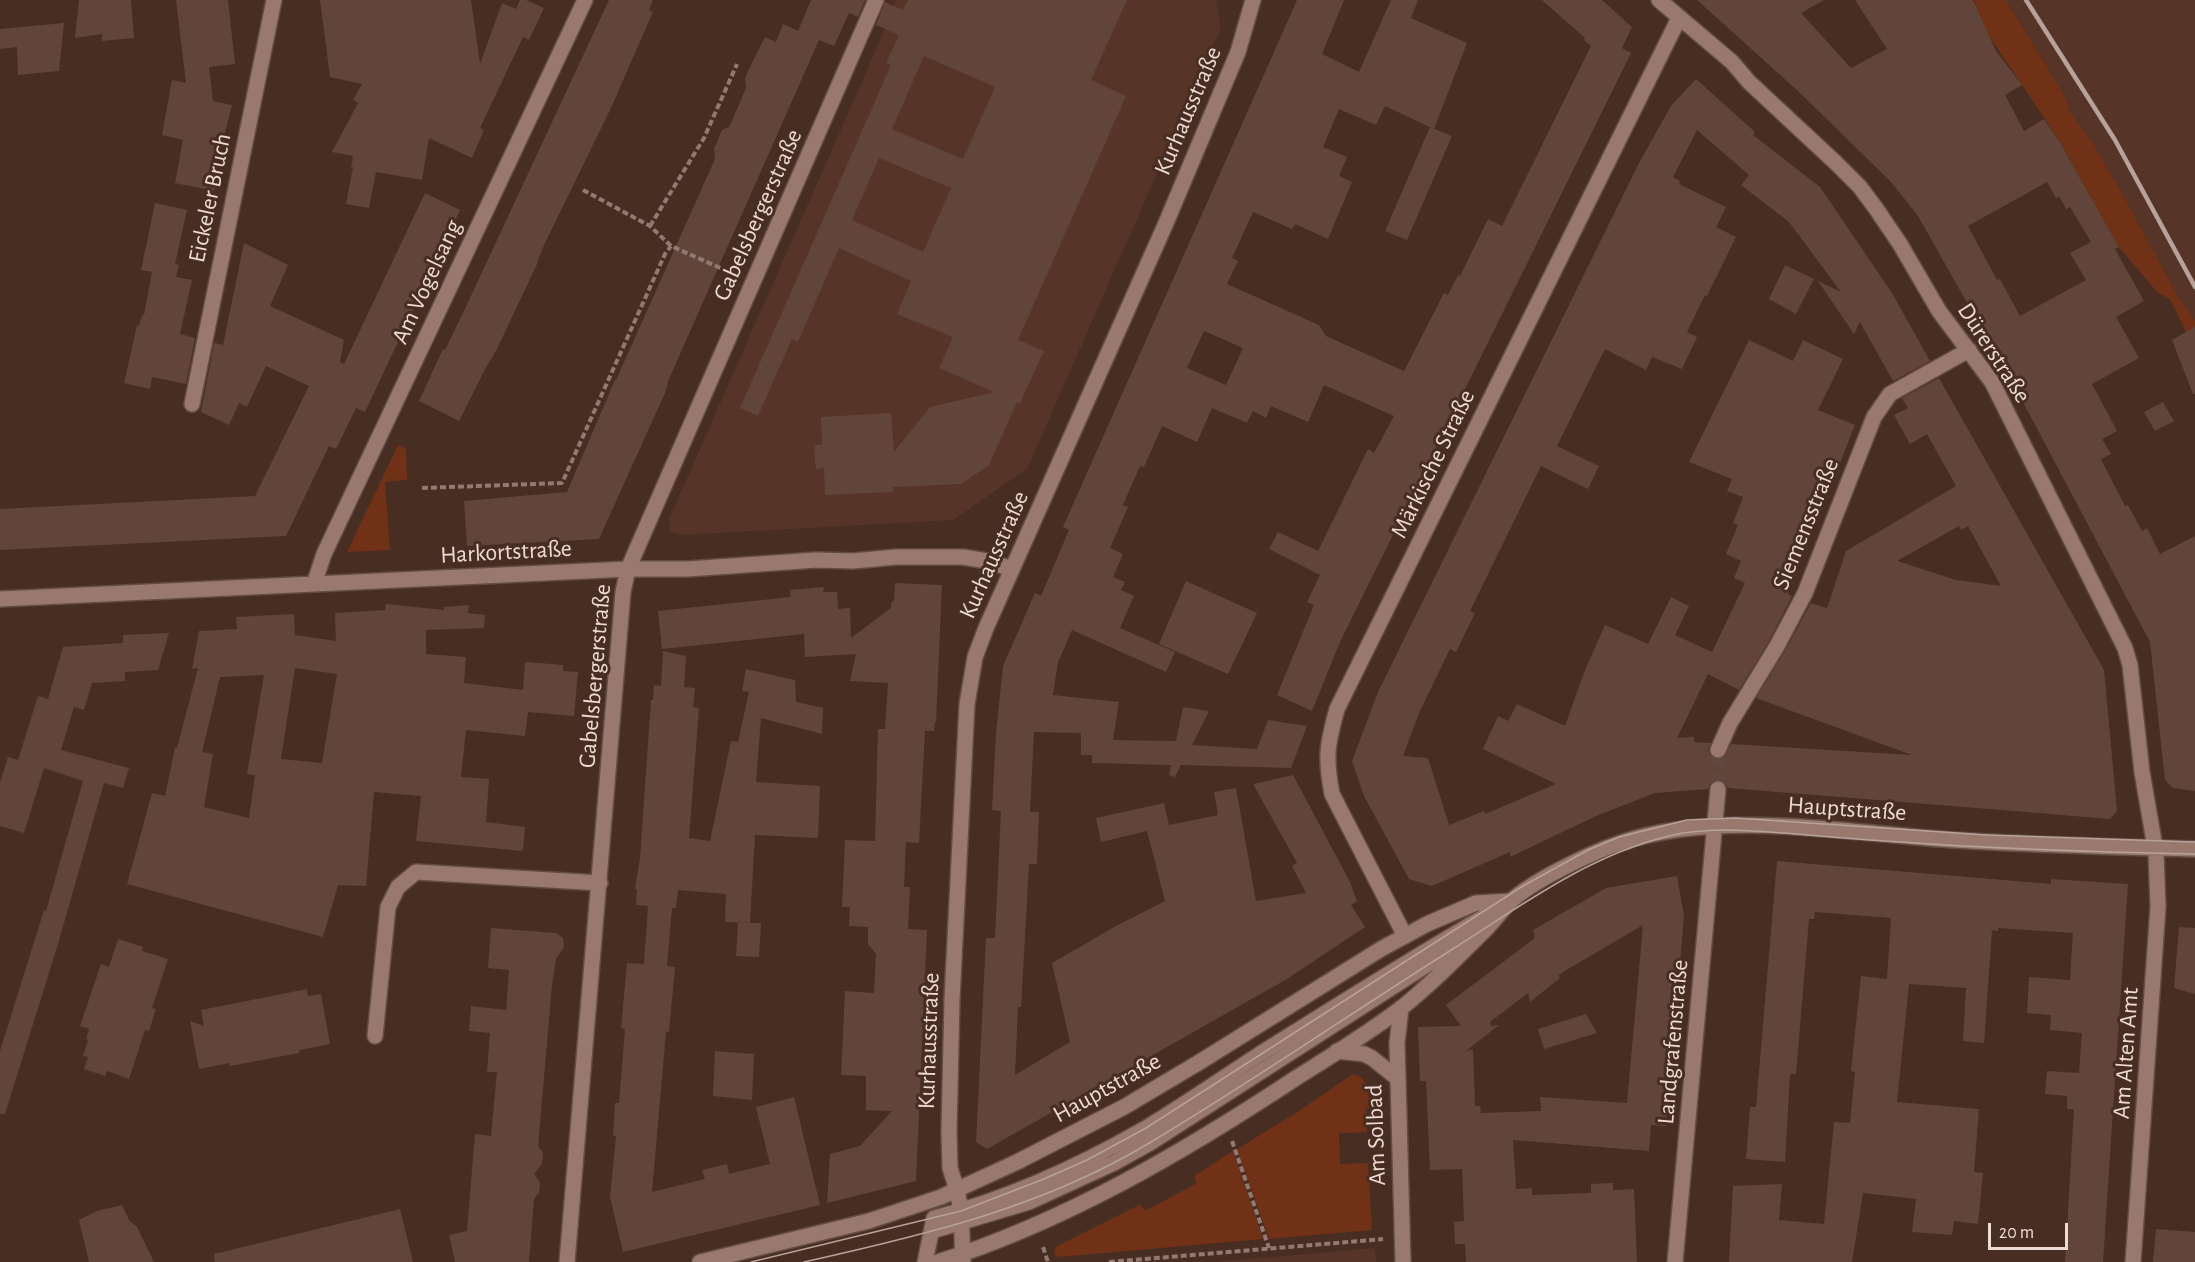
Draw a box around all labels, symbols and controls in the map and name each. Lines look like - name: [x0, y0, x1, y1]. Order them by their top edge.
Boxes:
- street label: Kurhausstraße: [1148, 42, 1228, 180]
- street label: Gabelsbergerstraße: [707, 125, 809, 305]
- street label: Eickeler Bruch: [182, 131, 238, 265]
- street label: Am Vogelsang: [386, 215, 468, 349]
- street label: Dürerstraße: [1951, 298, 2037, 408]
- street label: Märkische Straße: [1385, 385, 1481, 543]
- street label: Siemensstraße: [1767, 454, 1845, 594]
- street label: Kurhausstraße: [953, 487, 1035, 623]
- street label: Harkortstraße: [440, 534, 572, 570]
- street label: Gabelsbergerstraße: [573, 583, 617, 769]
- street label: Hauptstraße: [1787, 790, 1907, 828]
- street label: Landgrafenstraße: [1651, 958, 1695, 1126]
- street label: Kurhausstraße: [912, 972, 946, 1110]
- street label: Am Alten Amt: [2107, 986, 2145, 1120]
- street label: Hauptstraße: [1048, 1047, 1166, 1129]
- street label: Am Solbad: [1360, 1084, 1392, 1186]
- scale bar: [1991, 1211, 2070, 1249]
- text: 20 m: [1999, 1224, 2034, 1242]

